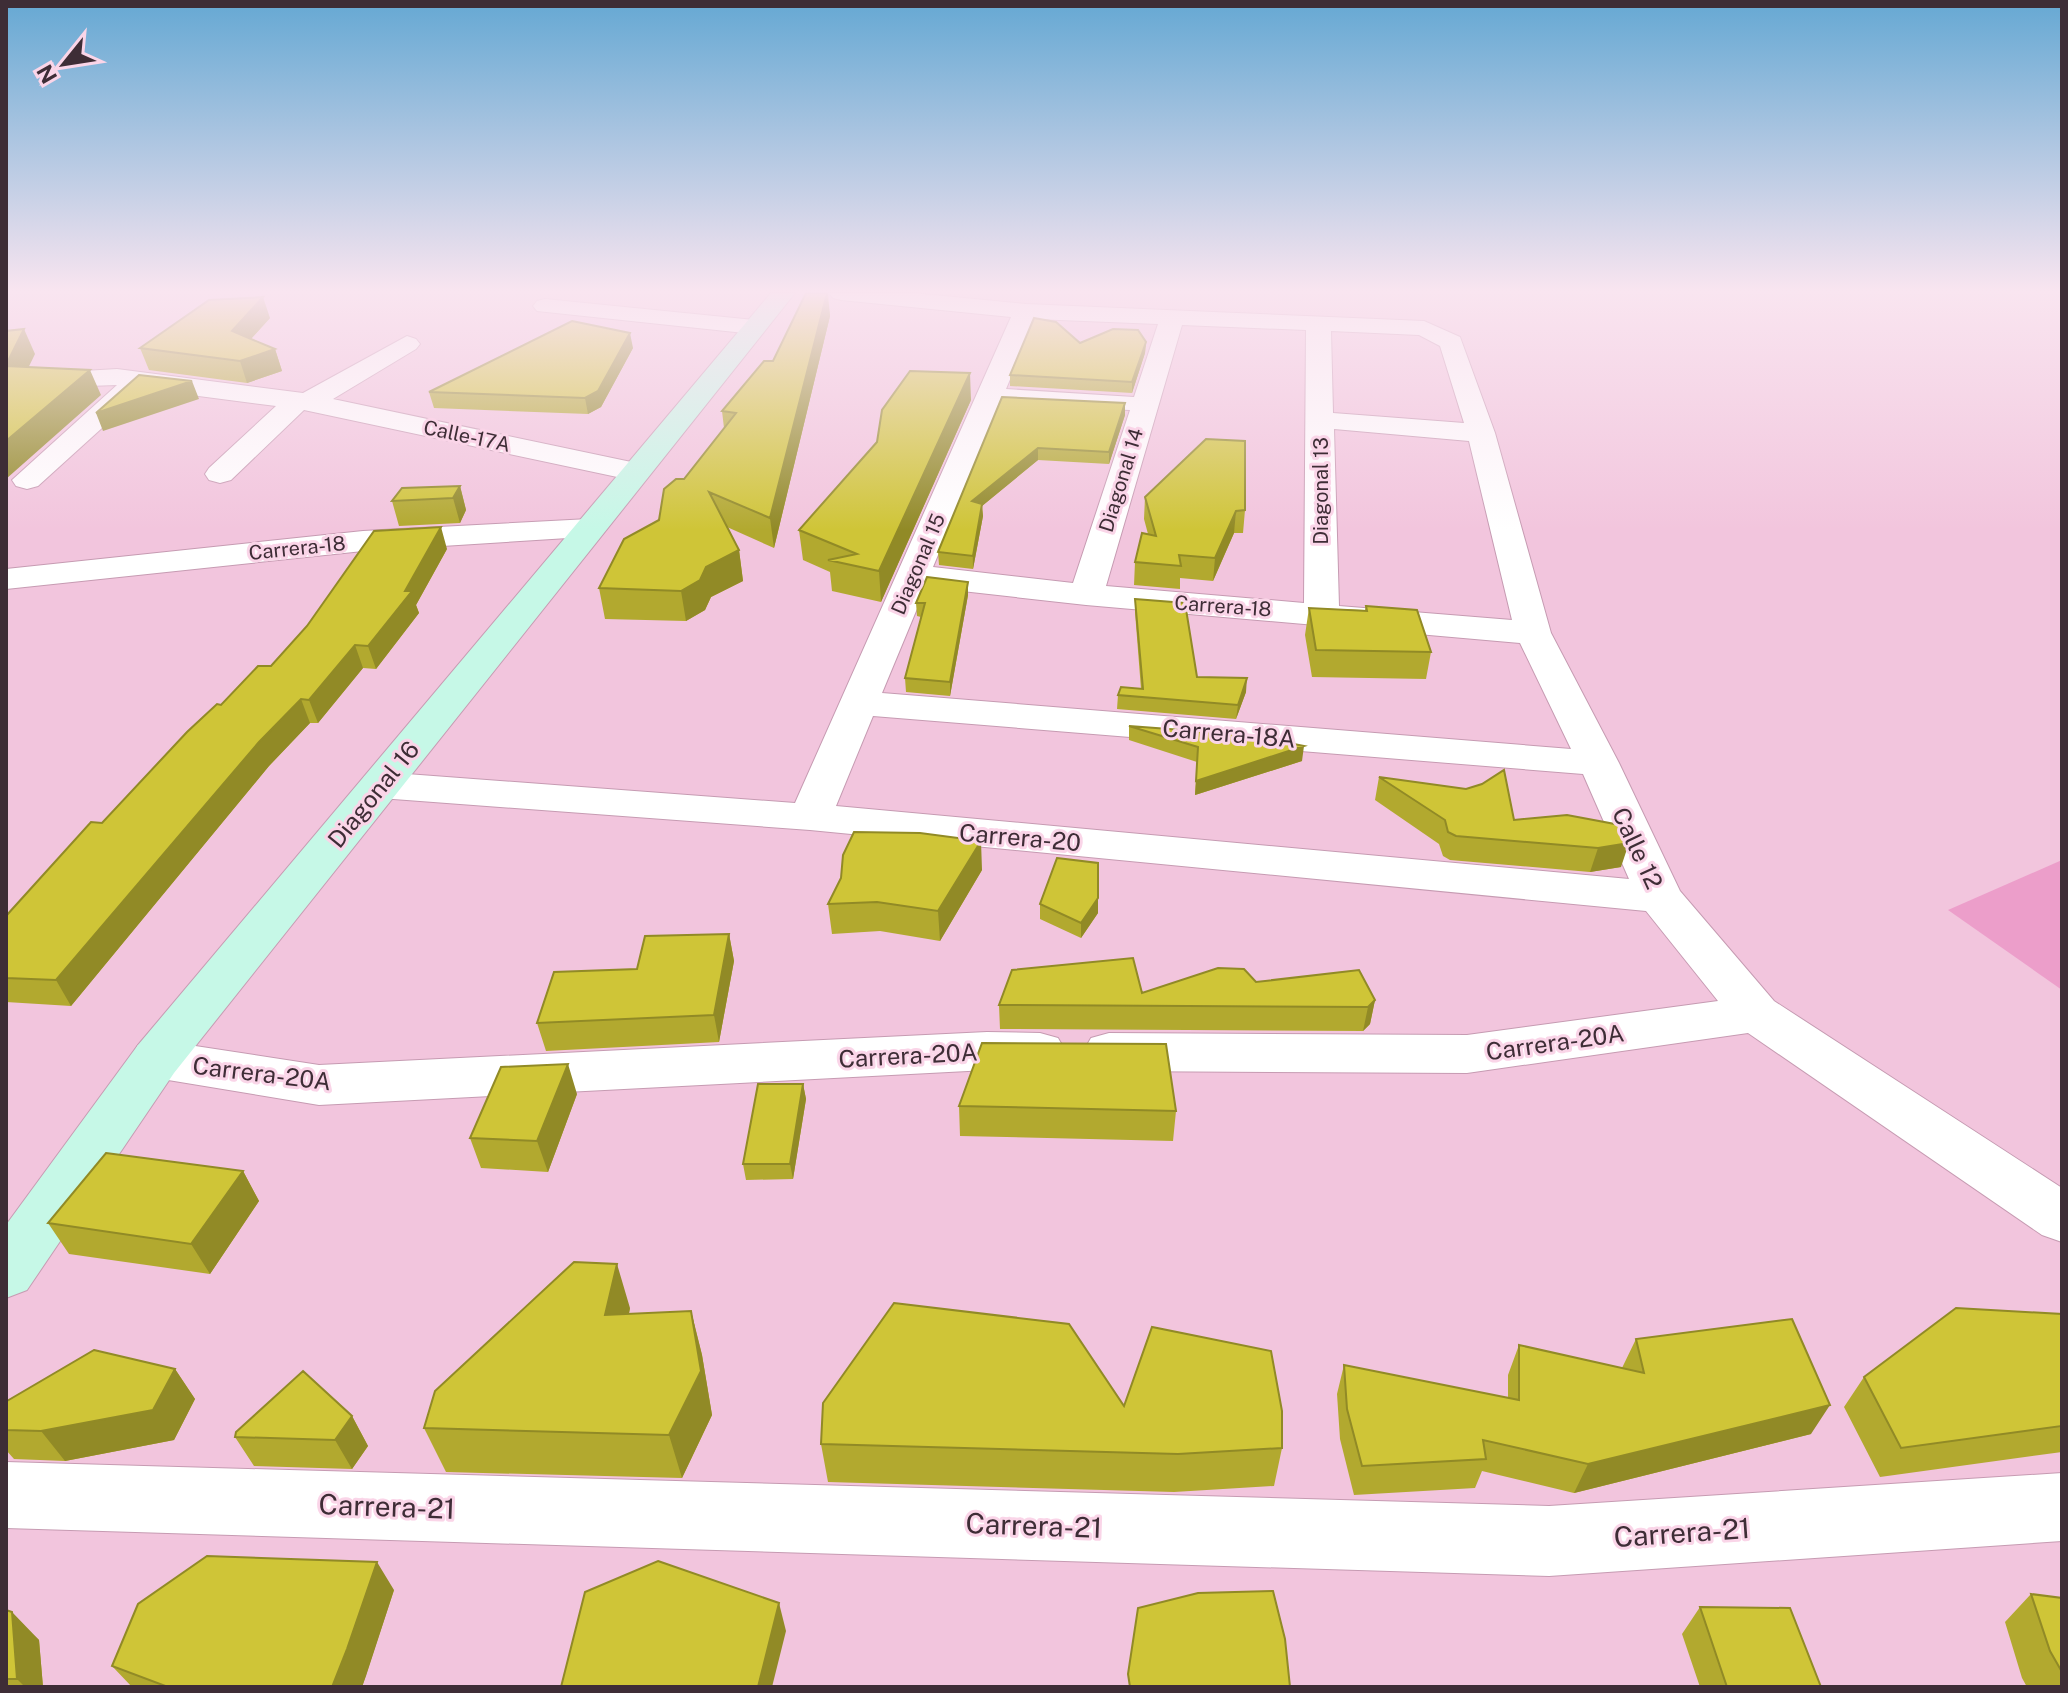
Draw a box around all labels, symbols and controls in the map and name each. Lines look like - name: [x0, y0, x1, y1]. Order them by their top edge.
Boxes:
- north arrow: [24, 24, 104, 104]
- text: N: [31, 60, 62, 88]
- street label: Calle-17A: [421, 415, 513, 457]
- street label: Diagonal 14: [1094, 425, 1148, 535]
- street label: Diagonal 13: [1309, 437, 1333, 545]
- street label: Diagonal 15: [886, 510, 950, 618]
- street label: Carrera-18: [247, 531, 347, 565]
- street label: Carrera-18: [1174, 591, 1272, 621]
- street label: Carrera-18A: [1161, 713, 1297, 753]
- street label: Diagonal 16: [322, 735, 424, 853]
- street label: Calle 12: [1607, 803, 1669, 893]
- street label: Carrera-20: [958, 818, 1082, 856]
- street label: Carrera-20A: [1484, 1018, 1626, 1066]
- street label: Carrera-20A: [838, 1037, 978, 1073]
- street label: Carrera-20A: [191, 1051, 333, 1095]
- street label: Carrera-21: [318, 1487, 456, 1525]
- street label: Carrera-21: [965, 1506, 1103, 1544]
- street label: Carrera-21: [1613, 1511, 1751, 1553]

